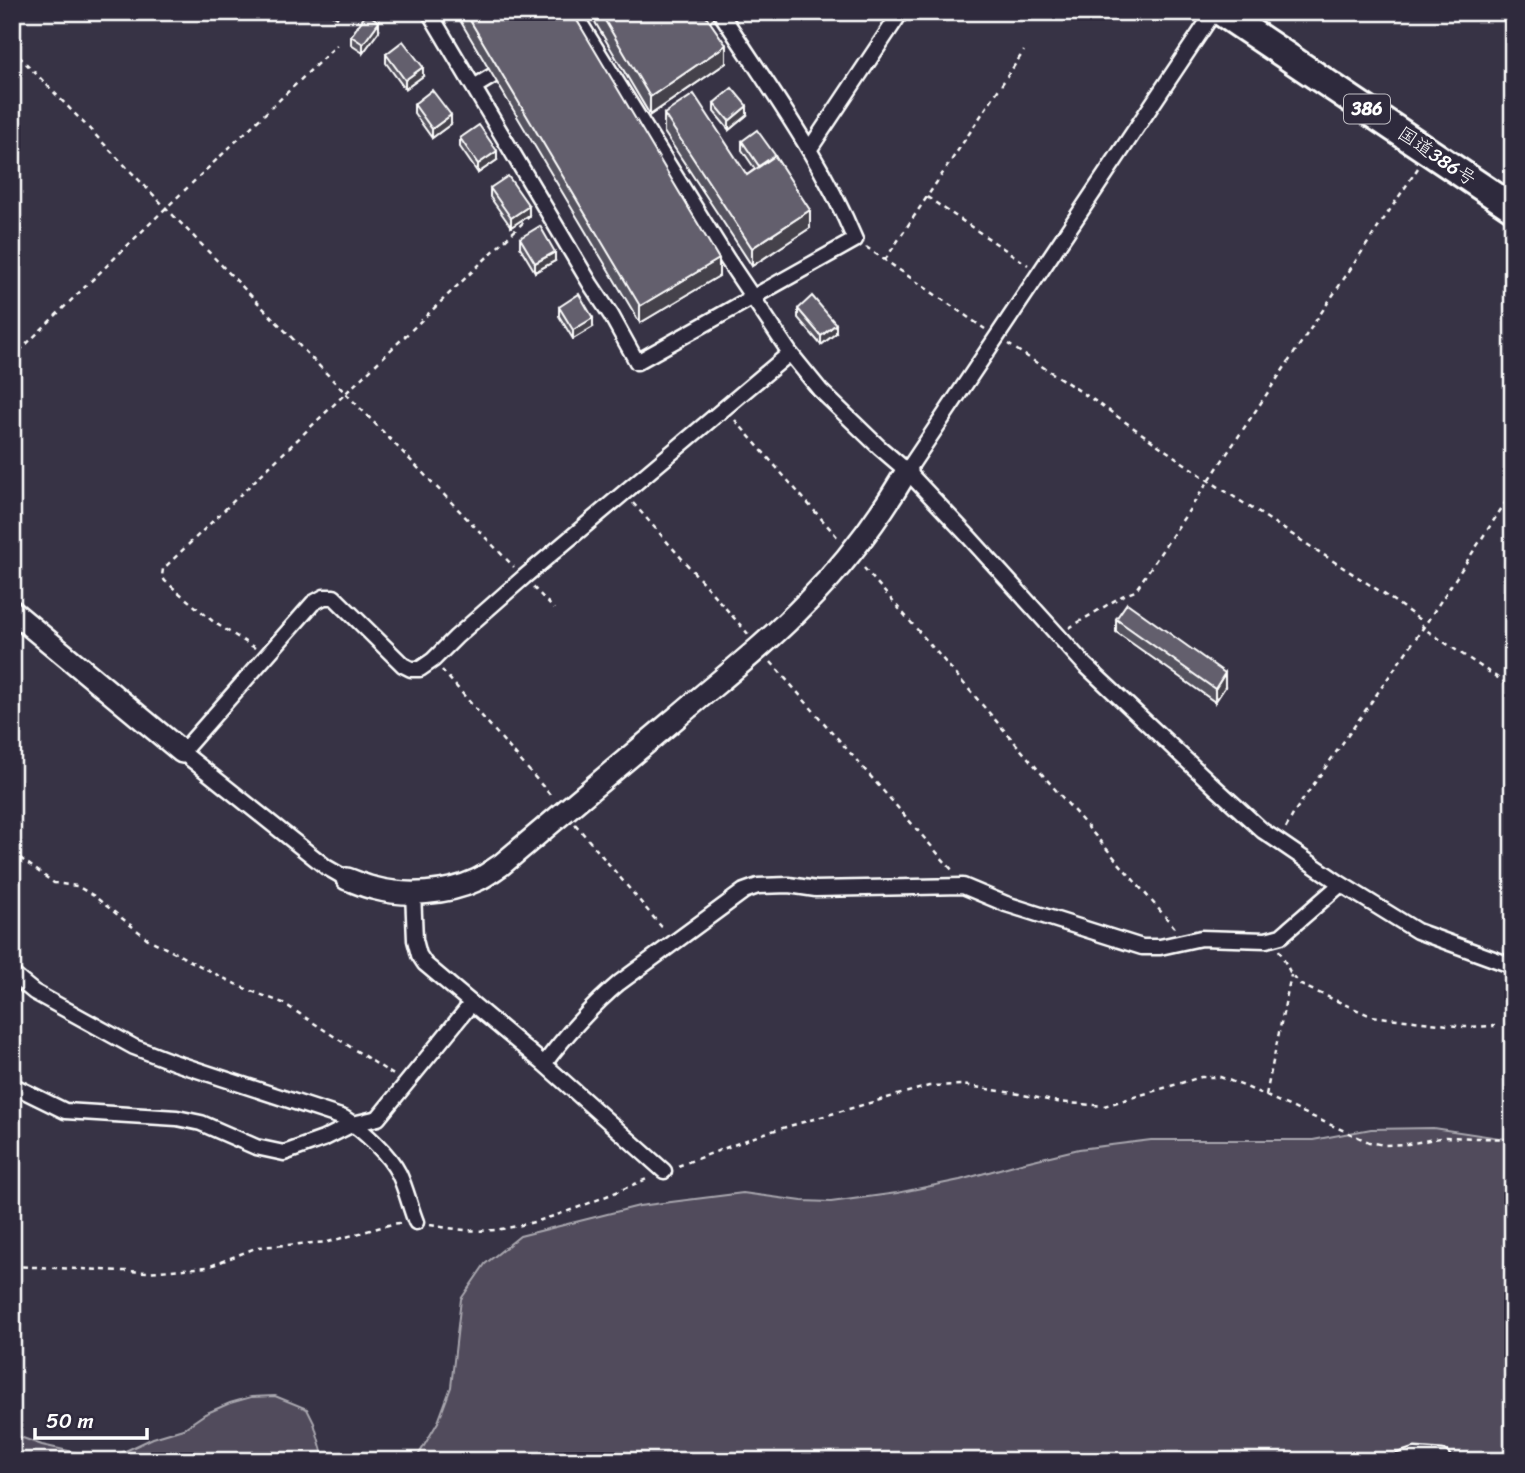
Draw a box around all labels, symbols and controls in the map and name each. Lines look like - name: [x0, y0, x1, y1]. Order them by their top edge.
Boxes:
- road number: 386: [1344, 94, 1390, 124]
- street label: 国道386号: [1391, 117, 1483, 195]
- scale bar: [35, 1396, 147, 1440]
- text: 50 m: [46, 1402, 94, 1440]

